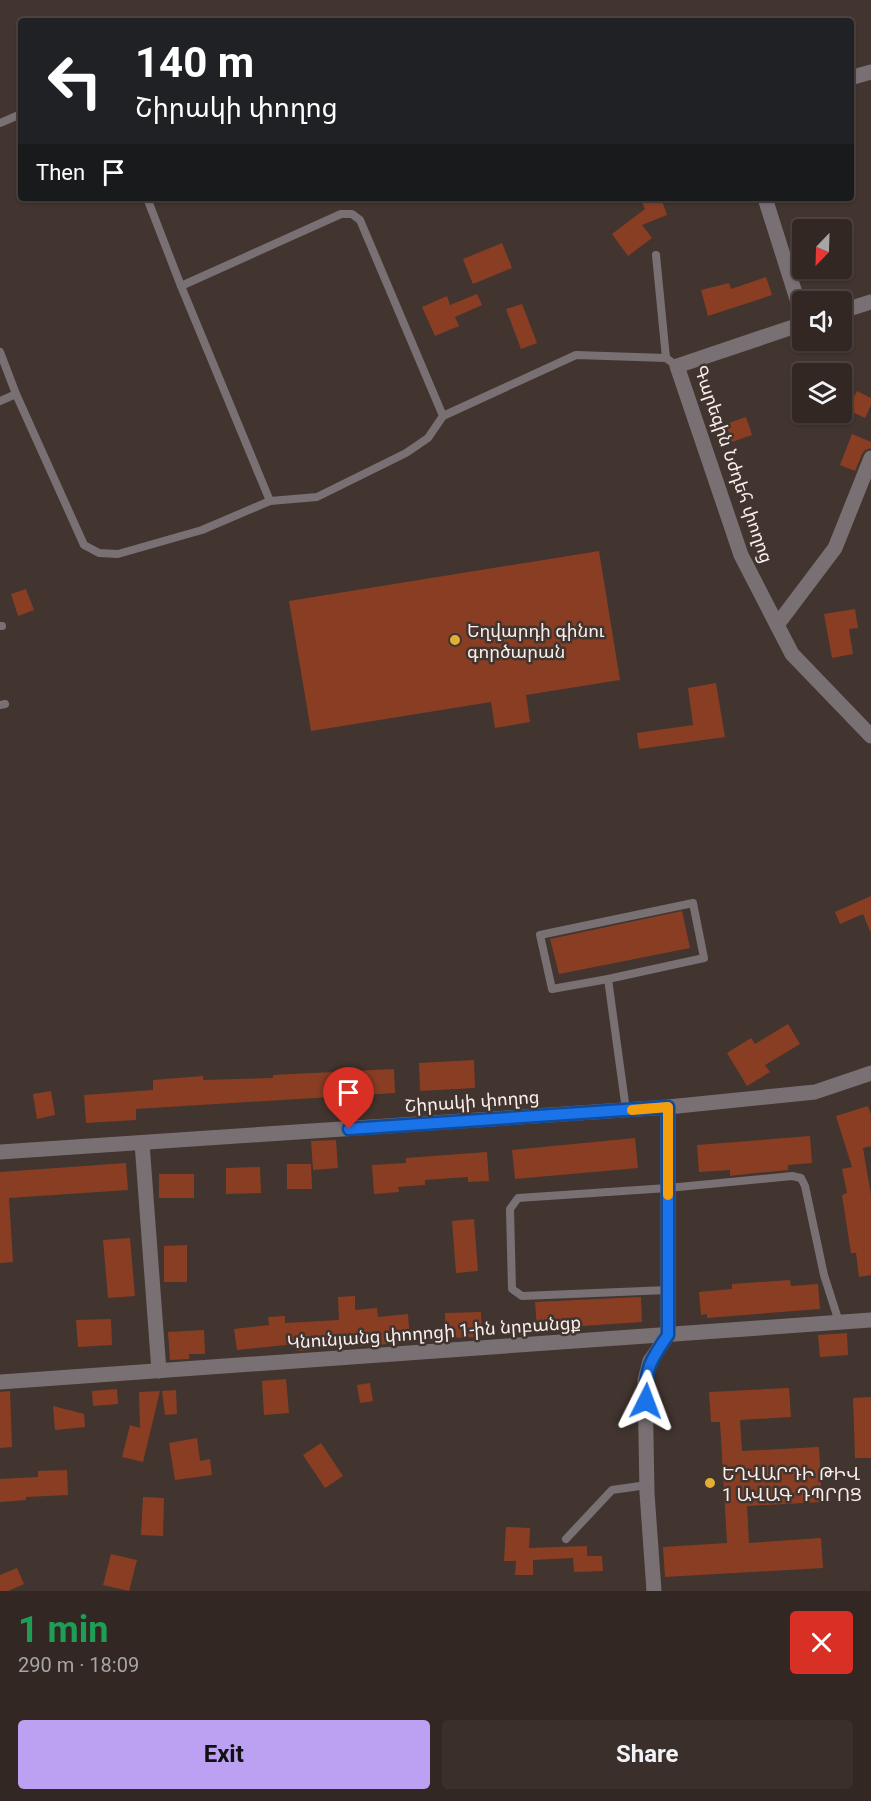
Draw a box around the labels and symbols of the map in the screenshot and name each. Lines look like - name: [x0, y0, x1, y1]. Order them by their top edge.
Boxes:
- north arrow: [792, 219, 852, 279]
- street label: Գարեգին Նժդեհ փողոց: [690, 362, 778, 566]
- place label: Եղվարդի գինու գործարան: [467, 620, 604, 662]
- marker: Եղվարդի գինու գործարան: [448, 633, 462, 647]
- pin: [323, 1067, 374, 1129]
- street label: Շիրակի փողոց: [404, 1086, 540, 1116]
- street label: Կնունյանց փողոցի 1-ին նրբանցք: [286, 1311, 582, 1353]
- position arrow: [614, 1369, 678, 1433]
- place label: ԵՂՎԱՐԴԻ ԹԻՎ 1 ԱՎԱԳ ԴՊՐՈՑ: [722, 1463, 862, 1505]
- marker: ԵՂՎԱՐԴԻ ԹԻՎ 1 ԱՎԱԳ ԴՊՐՈՑ: [703, 1476, 717, 1490]

